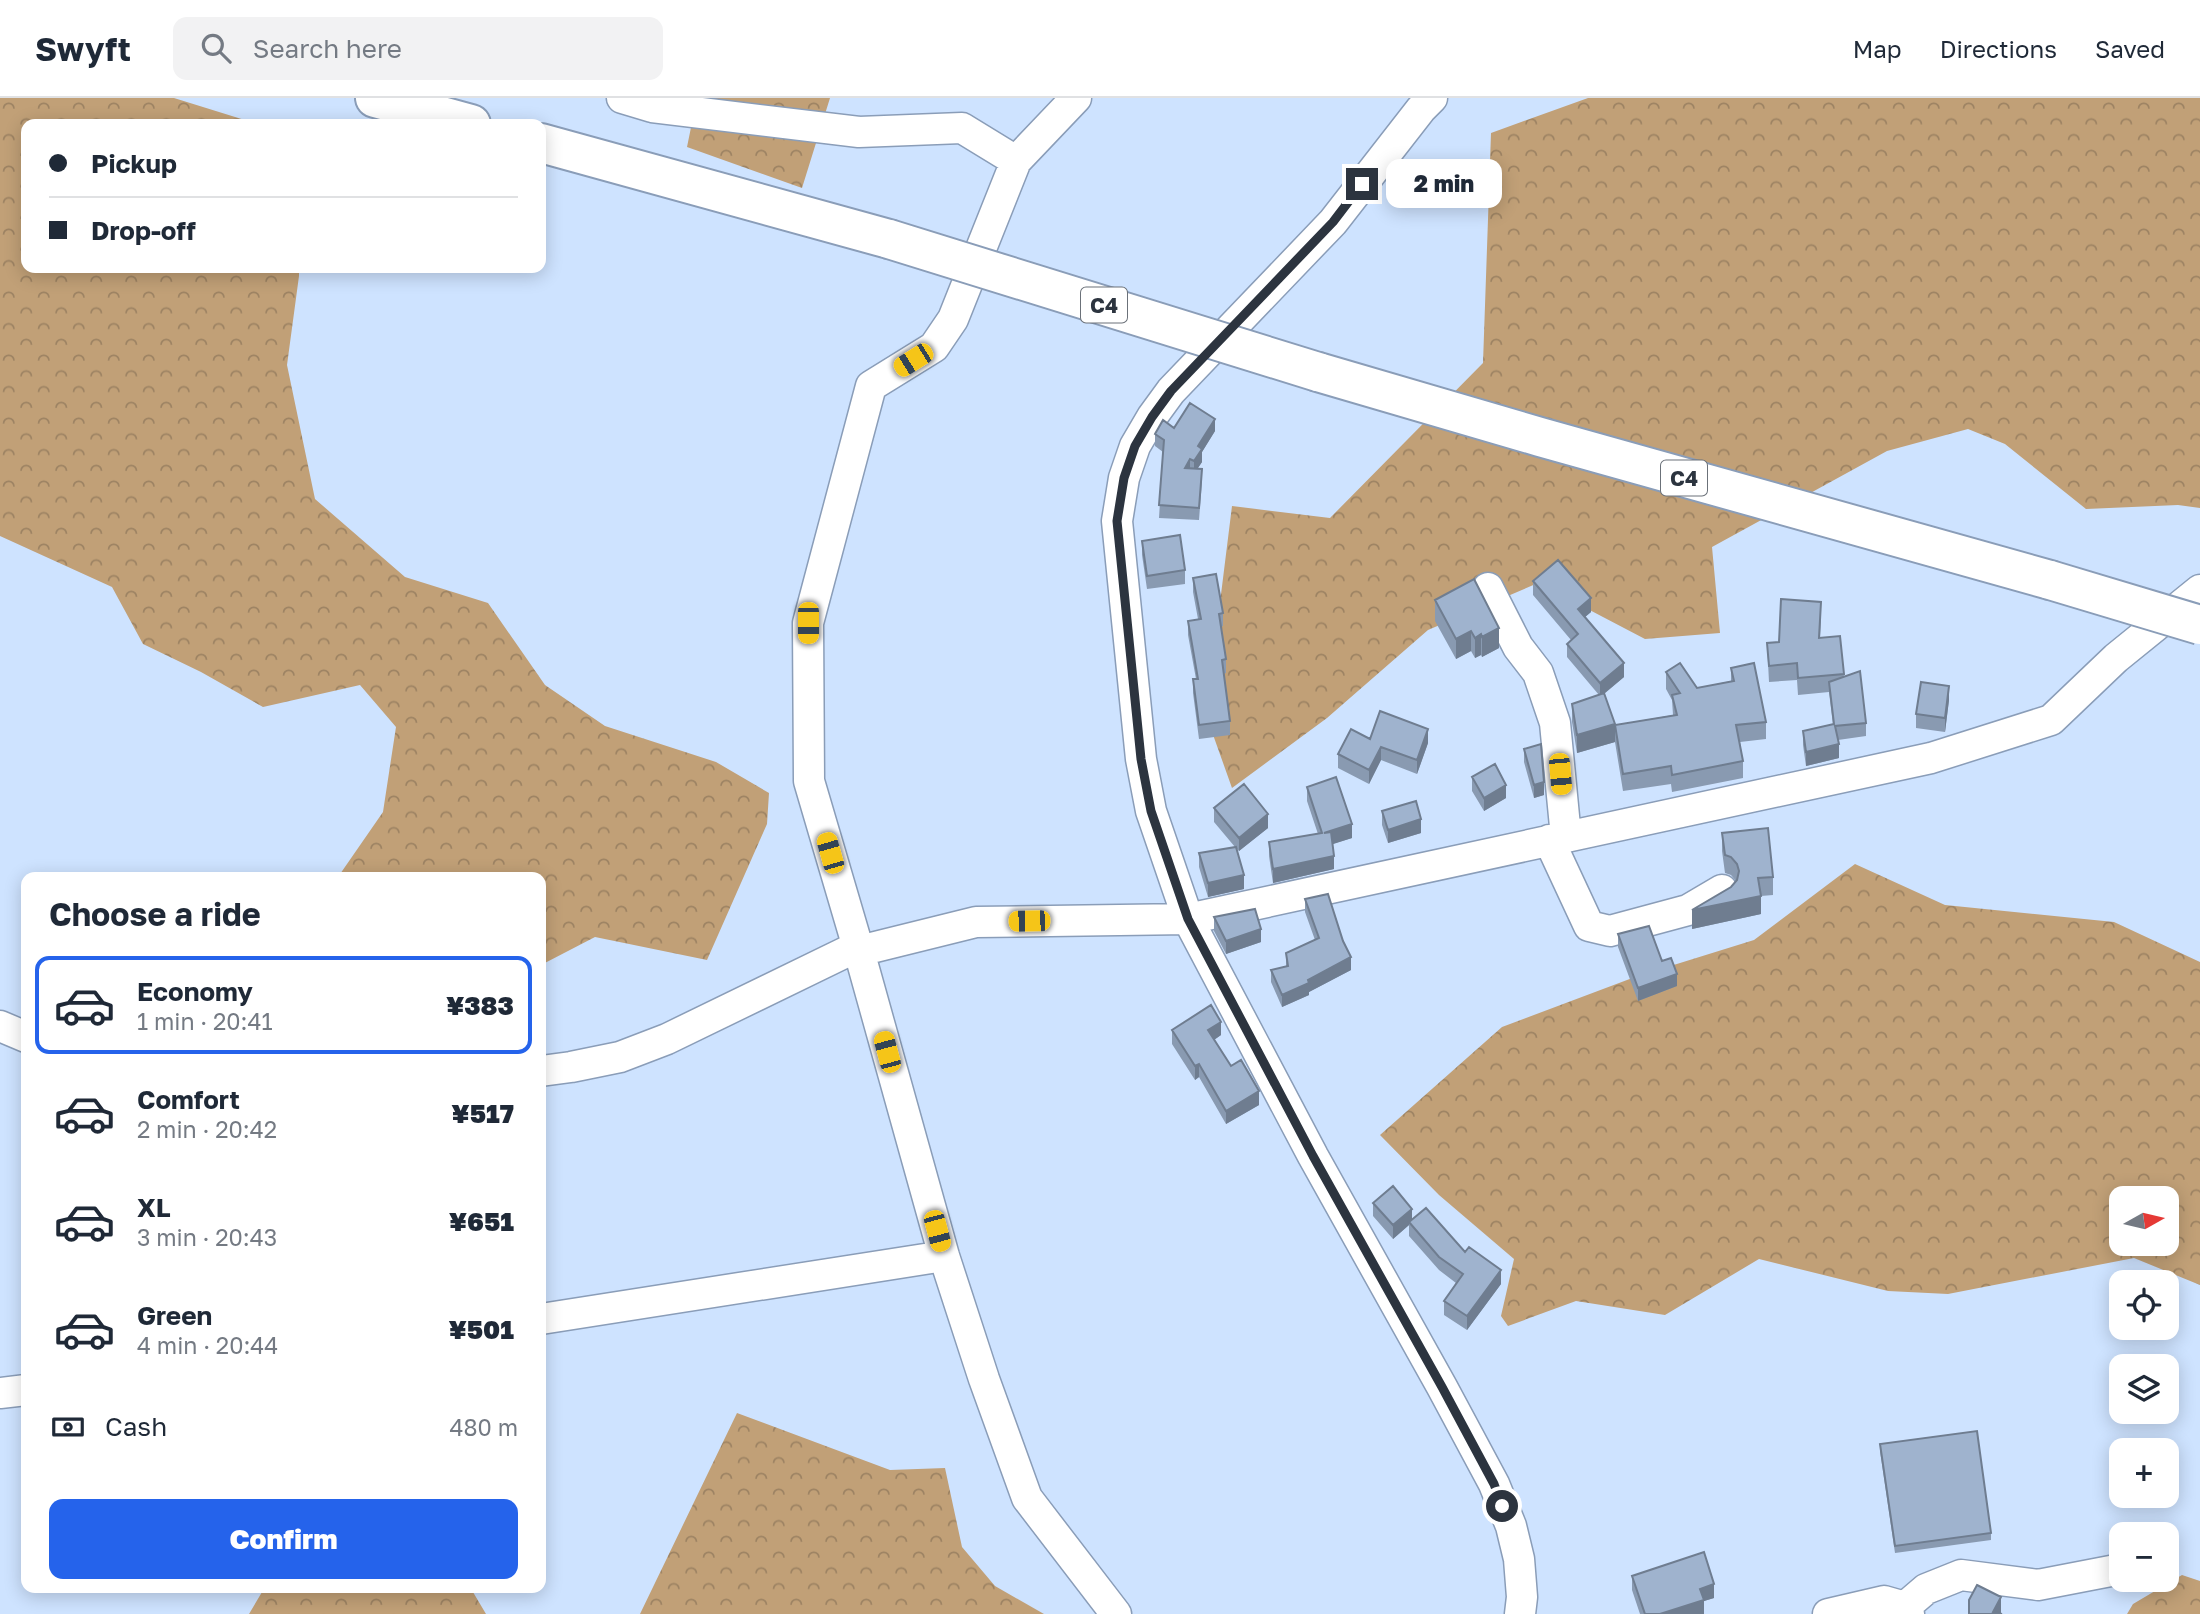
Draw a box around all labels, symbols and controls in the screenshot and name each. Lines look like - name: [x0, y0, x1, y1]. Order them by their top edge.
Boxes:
- search box: [173, 17, 663, 80]
- text: Swyft: [35, 29, 131, 68]
- icon: search: [197, 29, 235, 67]
- text: Search here: [253, 33, 402, 64]
- text: Map: [1853, 34, 1902, 63]
- text: Directions: [1940, 34, 2057, 63]
- text: Saved: [2095, 34, 2165, 63]
- text: Pickup: [91, 148, 177, 179]
- callout: 2 min: [1386, 160, 1502, 208]
- route end: [1346, 168, 1378, 200]
- text: 2 min: [1414, 169, 1474, 197]
- text: Drop-off: [91, 215, 196, 246]
- road number: C4: [1081, 288, 1127, 322]
- car: [890, 340, 937, 380]
- road number: C4: [1661, 460, 1707, 496]
- car: [798, 602, 819, 644]
- car: [1548, 752, 1573, 796]
- car: [815, 830, 846, 876]
- text: Choose a ride: [49, 895, 261, 933]
- car: [1008, 910, 1051, 932]
- icon: car: [53, 974, 116, 1037]
- text: Economy: [137, 976, 253, 1007]
- text: ¥383: [446, 990, 514, 1021]
- text: 1 min · 20:41: [137, 1007, 273, 1035]
- car: [872, 1029, 903, 1075]
- icon: car: [53, 1082, 116, 1145]
- text: Comfort: [137, 1084, 240, 1115]
- text: ¥517: [451, 1098, 514, 1129]
- text: 2 min · 20:42: [137, 1115, 277, 1143]
- north arrow: [2109, 1186, 2179, 1256]
- map controls: [2109, 1186, 2179, 1592]
- icon: car: [53, 1190, 116, 1253]
- text: XL: [137, 1192, 171, 1223]
- text: ¥651: [449, 1206, 514, 1237]
- car: [922, 1208, 953, 1254]
- text: 3 min · 20:43: [137, 1223, 277, 1251]
- button: locate: [2109, 1270, 2179, 1340]
- icon: car: [53, 1298, 116, 1361]
- text: Green: [137, 1300, 212, 1331]
- text: ¥501: [448, 1314, 514, 1345]
- text: 4 min · 20:44: [137, 1331, 278, 1359]
- button: layers: [2109, 1354, 2179, 1424]
- icon: cash: [49, 1408, 87, 1446]
- text: Cash: [105, 1411, 167, 1442]
- text: 480 m: [450, 1413, 518, 1441]
- button: +: [2109, 1438, 2179, 1508]
- route start: [1486, 1490, 1518, 1522]
- button: Confirm: [49, 1499, 518, 1579]
- button: −: [2109, 1522, 2179, 1592]

